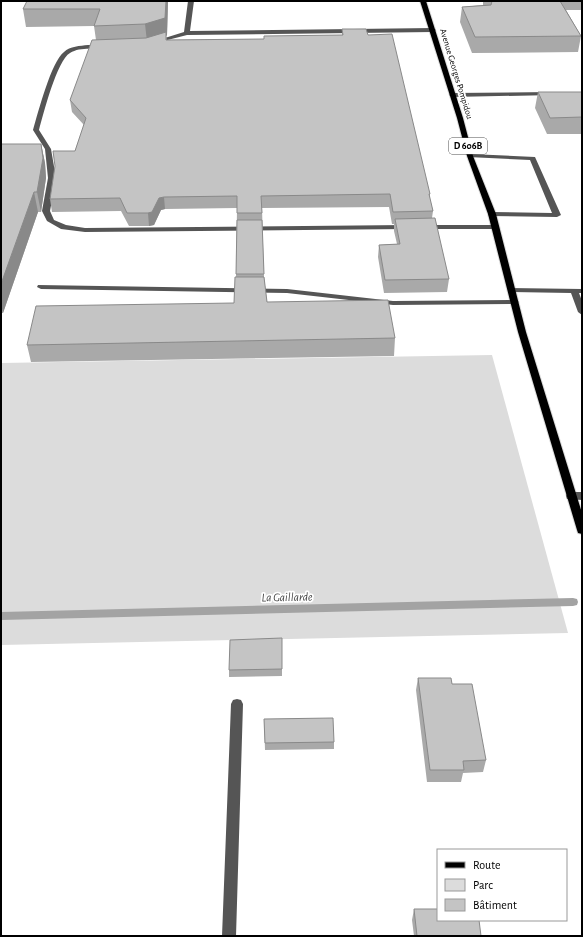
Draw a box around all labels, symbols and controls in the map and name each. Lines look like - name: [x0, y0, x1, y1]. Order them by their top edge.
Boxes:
- street label: Avenue Georges Pompidou: [438, 28, 474, 121]
- road number: D 606B: [449, 138, 487, 154]
- water label: La Gaillarde: [261, 591, 313, 603]
- legend: [437, 849, 567, 921]
- text: Route: [473, 859, 500, 871]
- text: Parc: [473, 879, 493, 891]
- text: Bâtiment: [473, 899, 517, 911]

